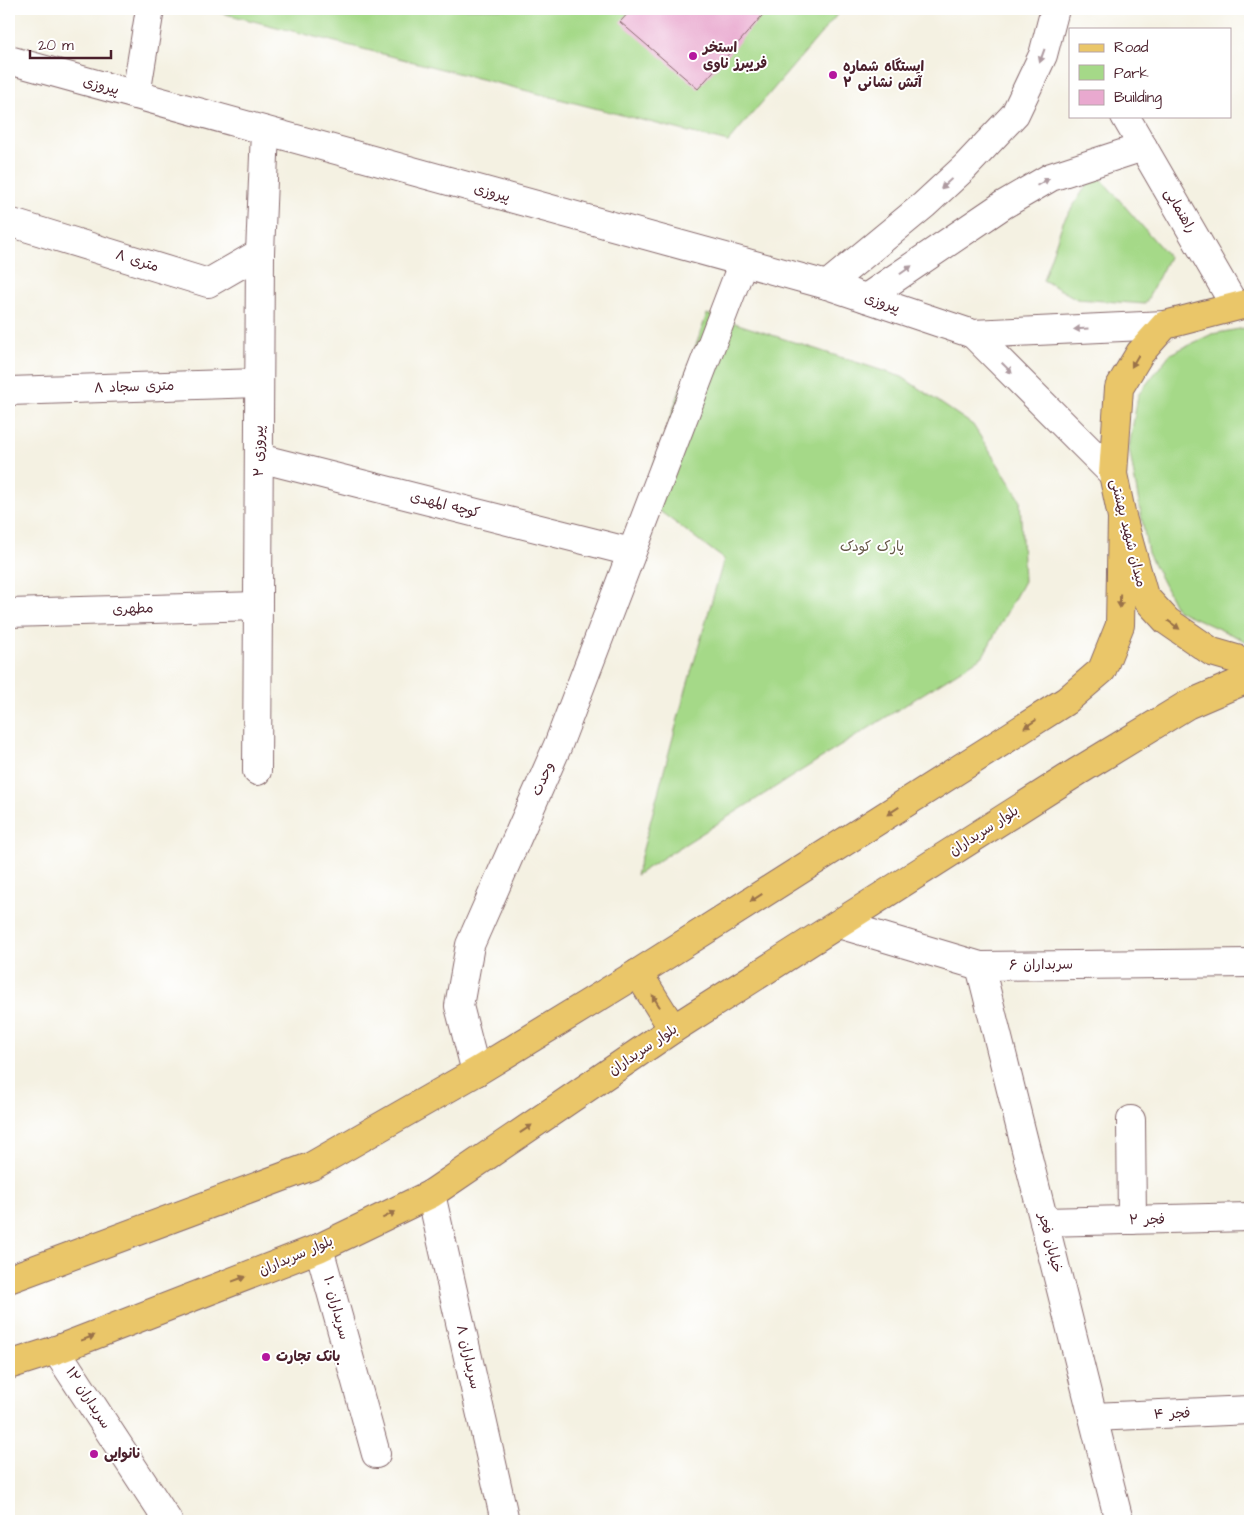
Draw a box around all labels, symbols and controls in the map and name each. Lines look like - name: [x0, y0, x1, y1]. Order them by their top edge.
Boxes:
- scale bar: [30, 28, 111, 60]
- legend: [1069, 28, 1232, 118]
- text: 20 m: [38, 35, 74, 56]
- text: Road: [1114, 37, 1149, 58]
- place label: استخر فریبرز ناوی: [701, 38, 767, 74]
- one-way arrow: [1038, 49, 1046, 64]
- marker: استخر فریبرز ناوی: [687, 50, 699, 62]
- place label: ایستگاه شماره ۲ آتش نشانی: [843, 57, 925, 93]
- text: Park: [1114, 63, 1149, 84]
- marker: ایستگاه شماره ۲ آتش نشانی: [827, 69, 839, 81]
- street label: پیروزی: [81, 72, 121, 100]
- text: Building: [1114, 87, 1162, 109]
- one-way arrow: [941, 178, 953, 190]
- one-way arrow: [1035, 178, 1050, 186]
- street label: پیروزی: [472, 179, 512, 207]
- street label: راهنمایی: [1159, 185, 1201, 237]
- street label: ۸ متری: [113, 245, 161, 277]
- one-way arrow: [899, 265, 913, 275]
- street label: پیروزی: [862, 288, 902, 318]
- one-way arrow: [1073, 325, 1089, 333]
- one-way arrow: [1131, 353, 1139, 368]
- one-way arrow: [1001, 362, 1013, 374]
- street label: متری سجاد ۸: [93, 376, 175, 398]
- street label: پیروزی ۲: [249, 425, 269, 477]
- street label: میدان شهید بهشتی: [1105, 477, 1151, 589]
- street label: کوچه المهدی: [408, 487, 482, 523]
- park label: پارک کودک: [840, 537, 904, 557]
- one-way arrow: [1116, 593, 1124, 609]
- street label: مطهری: [112, 598, 154, 620]
- one-way arrow: [1167, 620, 1181, 630]
- one-way arrow: [1024, 719, 1037, 728]
- street label: وحدت: [527, 759, 559, 799]
- street label: بلوار سربداران: [945, 801, 1023, 861]
- one-way arrow: [887, 806, 900, 816]
- one-way arrow: [750, 894, 763, 903]
- street label: سربداران ۶: [1009, 954, 1073, 976]
- one-way arrow: [651, 995, 660, 1008]
- street label: بلوار سربداران: [605, 1020, 681, 1080]
- one-way arrow: [519, 1124, 533, 1134]
- street label: خیابان فجر: [1033, 1210, 1067, 1275]
- street label: فجر ۲: [1129, 1210, 1165, 1230]
- one-way arrow: [381, 1211, 396, 1219]
- street label: بلوار سربداران: [256, 1231, 336, 1281]
- street label: سربداران ۱۰: [318, 1274, 354, 1342]
- one-way arrow: [232, 1275, 247, 1282]
- street label: سربداران ۸: [451, 1323, 485, 1391]
- one-way arrow: [81, 1334, 96, 1342]
- place label: بانک تجارت: [276, 1347, 340, 1367]
- marker: بانک تجارت: [260, 1351, 272, 1363]
- street label: سربداران ۱۲: [61, 1363, 115, 1433]
- street label: فجر ۴: [1153, 1403, 1191, 1425]
- place label: نانوایی: [104, 1444, 141, 1464]
- marker: نانوایی: [88, 1448, 100, 1460]

